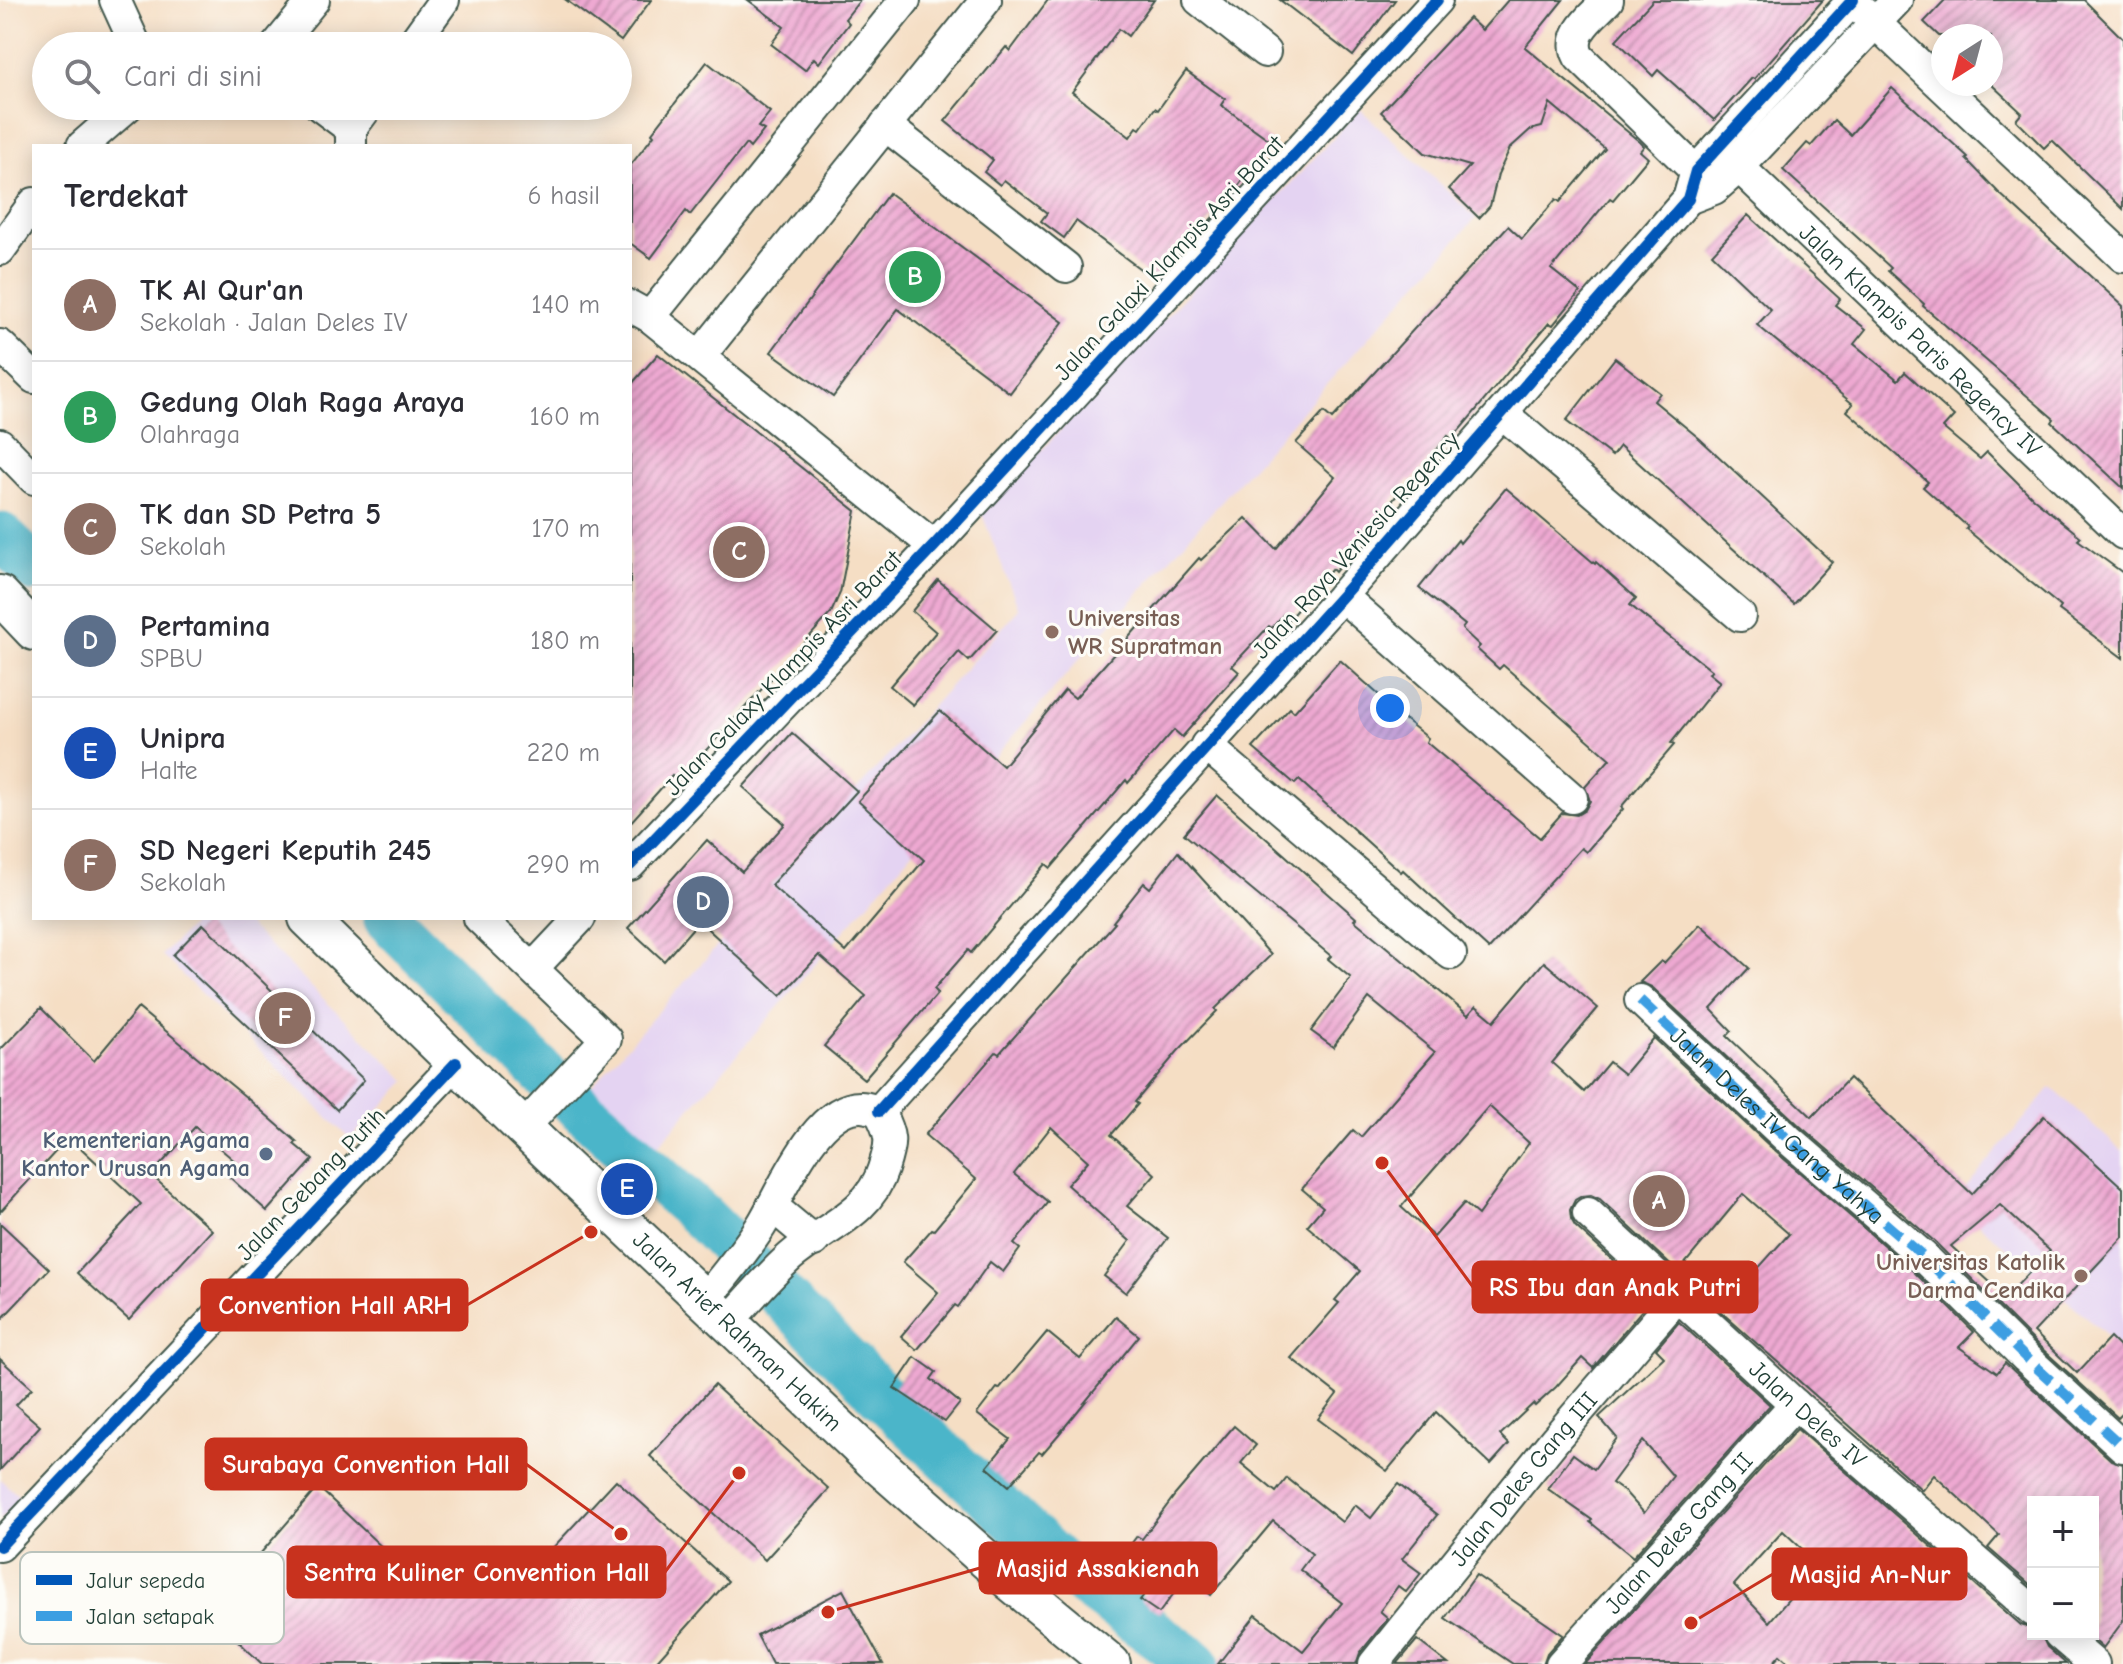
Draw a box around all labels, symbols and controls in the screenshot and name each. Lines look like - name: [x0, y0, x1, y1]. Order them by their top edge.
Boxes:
- north arrow: [1931, 24, 2003, 96]
- search box: [32, 32, 632, 120]
- icon: search: [60, 54, 104, 98]
- text: Cari di sini: [124, 59, 262, 94]
- street label: Jalan Galaxi Klampis Asri Barat: [1048, 129, 1290, 386]
- text: Terdekat: [64, 176, 187, 216]
- text: 6 hasil: [527, 181, 600, 211]
- street label: Jalan Klampis Paris Regency IV: [1794, 218, 2047, 463]
- pin: B: [889, 247, 941, 307]
- text: TK Al Qur'an: [140, 273, 304, 308]
- text: A: [83, 290, 97, 320]
- text: 140 m: [531, 290, 600, 320]
- text: Sekolah · Jalan Deles IV: [140, 308, 407, 338]
- text: Gedung Olah Raga Araya: [140, 385, 465, 420]
- text: B: [82, 402, 98, 432]
- text: 160 m: [530, 402, 600, 432]
- text: Olahraga: [140, 420, 240, 450]
- street label: Jalan Raya Veniesia Regency: [1247, 426, 1466, 664]
- text: TK dan SD Petra 5: [140, 497, 381, 532]
- text: C: [82, 514, 98, 544]
- text: 170 m: [531, 514, 600, 544]
- pin: C: [713, 522, 765, 582]
- text: Sekolah: [140, 532, 226, 562]
- street label: Jalan Galaxy Klampis Asri Barat: [659, 544, 908, 801]
- place label: Universitas WR Supratman: [1068, 604, 1222, 660]
- text: Pertamina: [140, 609, 270, 644]
- marker: Universitas WR Supratman: [1043, 623, 1061, 641]
- text: D: [82, 626, 98, 656]
- text: 180 m: [530, 626, 600, 656]
- text: SPBU: [140, 644, 203, 674]
- your location: [1370, 688, 1410, 728]
- text: Unipra: [140, 721, 226, 756]
- text: E: [82, 738, 98, 768]
- text: 220 m: [527, 738, 600, 768]
- text: Halte: [140, 756, 198, 786]
- text: SD Negeri Keputih 245: [140, 833, 432, 868]
- text: F: [82, 850, 98, 880]
- text: 290 m: [527, 850, 600, 880]
- text: Sekolah: [140, 868, 226, 898]
- pin: D: [677, 872, 729, 932]
- pin: F: [259, 988, 311, 1048]
- street label: Jalan Deles IV Gang Yahya: [1664, 1021, 1890, 1230]
- street label: Jalan Gebang Putih: [231, 1102, 391, 1266]
- place label: Kementerian Agama Kantor Urusan Agama: [21, 1126, 250, 1182]
- marker: Kementerian Agama Kantor Urusan Agama: [257, 1145, 275, 1163]
- pin: E: [601, 1159, 653, 1219]
- pin: A: [1633, 1171, 1685, 1231]
- street label: Jalan Arief Rahman Hakim: [627, 1226, 848, 1437]
- place label: Universitas Katolik Darma Cendika: [1876, 1248, 2065, 1304]
- callout: RS Ibu dan Anak Putri: [1473, 1262, 1757, 1312]
- marker: Universitas Katolik Darma Cendika: [2072, 1267, 2090, 1285]
- text: RS Ibu dan Anak Putri: [1489, 1273, 1741, 1303]
- callout: Convention Hall ARH: [202, 1280, 467, 1330]
- text: Convention Hall ARH: [218, 1291, 452, 1321]
- street label: Jalan Deles IV: [1743, 1355, 1872, 1474]
- street label: Jalan Deles Gang III: [1444, 1386, 1603, 1572]
- callout: Surabaya Convention Hall: [206, 1439, 526, 1489]
- street label: Jalan Deles Gang II: [1599, 1447, 1758, 1620]
- text: Surabaya Convention Hall: [222, 1450, 510, 1480]
- map controls: [2027, 1496, 2099, 1640]
- button: +: [2027, 1496, 2099, 1568]
- callout: Masjid Assakienah: [980, 1543, 1216, 1593]
- callout: Sentra Kuliner Convention Hall: [288, 1547, 665, 1597]
- callout: Masjid An-Nur: [1773, 1549, 1966, 1599]
- legend: [20, 1552, 284, 1644]
- text: Masjid Assakienah: [996, 1554, 1200, 1584]
- text: Sentra Kuliner Convention Hall: [304, 1558, 650, 1588]
- text: Masjid An-Nur: [1789, 1560, 1951, 1590]
- text: Jalur sepeda: [86, 1568, 205, 1594]
- button: −: [2027, 1568, 2099, 1640]
- text: Jalan setapak: [86, 1604, 214, 1630]

